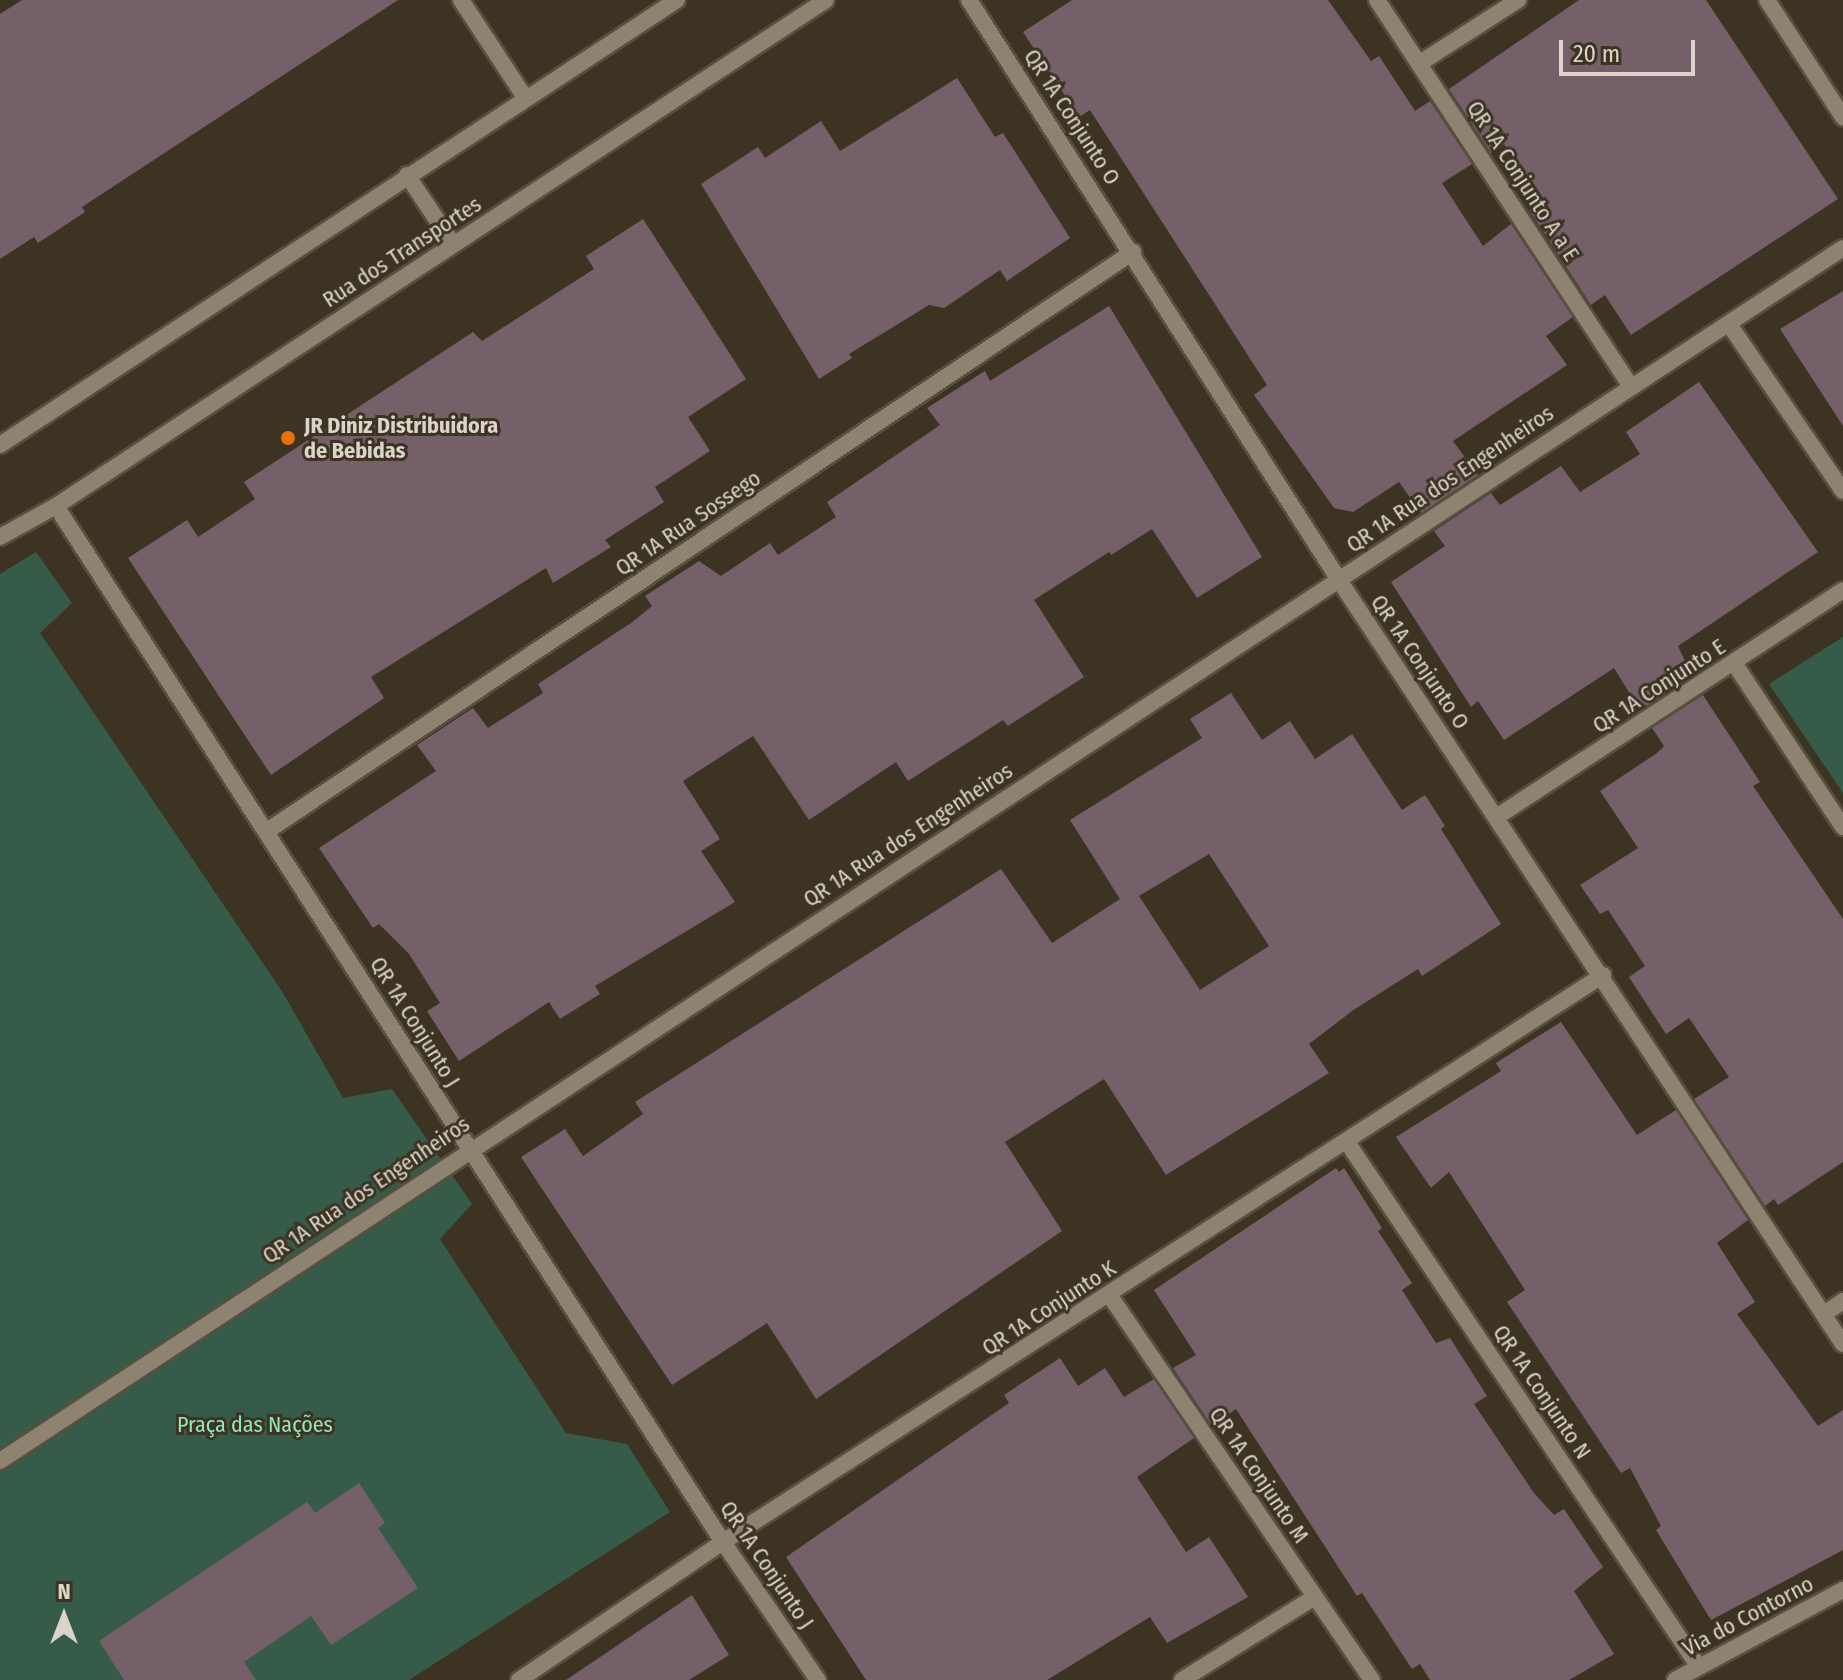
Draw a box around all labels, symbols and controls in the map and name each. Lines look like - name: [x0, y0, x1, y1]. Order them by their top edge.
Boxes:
- scale bar: [1563, 24, 1699, 74]
- text: 20 m: [1573, 40, 1620, 68]
- street label: QR 1A Conjunto O: [1018, 44, 1126, 190]
- street label: QR 1A Conjunto A a E: [1461, 96, 1585, 266]
- street label: Rua dos Transportes: [318, 191, 486, 313]
- street label: QR 1A Rua dos Engenheiros: [1342, 400, 1558, 558]
- place label: JR Diniz Distribuidora de Bebidas: [304, 412, 498, 464]
- marker: JR Diniz Distribuidora de Bebidas: [279, 429, 297, 447]
- street label: QR 1A Rua Sossego: [610, 465, 766, 581]
- street label: QR 1A Conjunto O: [1365, 590, 1475, 734]
- street label: QR 1A Conjunto E: [1588, 633, 1730, 739]
- street label: QR 1A Rua dos Engenheiros: [799, 758, 1017, 912]
- street label: QR 1A Conjunto J: [364, 952, 466, 1092]
- street label: QR 1A Rua dos Engenheiros: [258, 1111, 474, 1269]
- street label: QR 1A Conjunto K: [977, 1255, 1121, 1361]
- street label: QR 1A Conjunto N: [1487, 1320, 1597, 1464]
- street label: QR 1A Conjunto M: [1204, 1402, 1314, 1548]
- park label: Praça das Nações: [177, 1412, 333, 1438]
- street label: QR 1A Conjunto J: [715, 1496, 819, 1634]
- street label: Via do Contorno: [1678, 1570, 1818, 1662]
- north arrow: [24, 1576, 104, 1656]
- text: N: [57, 1578, 71, 1605]

